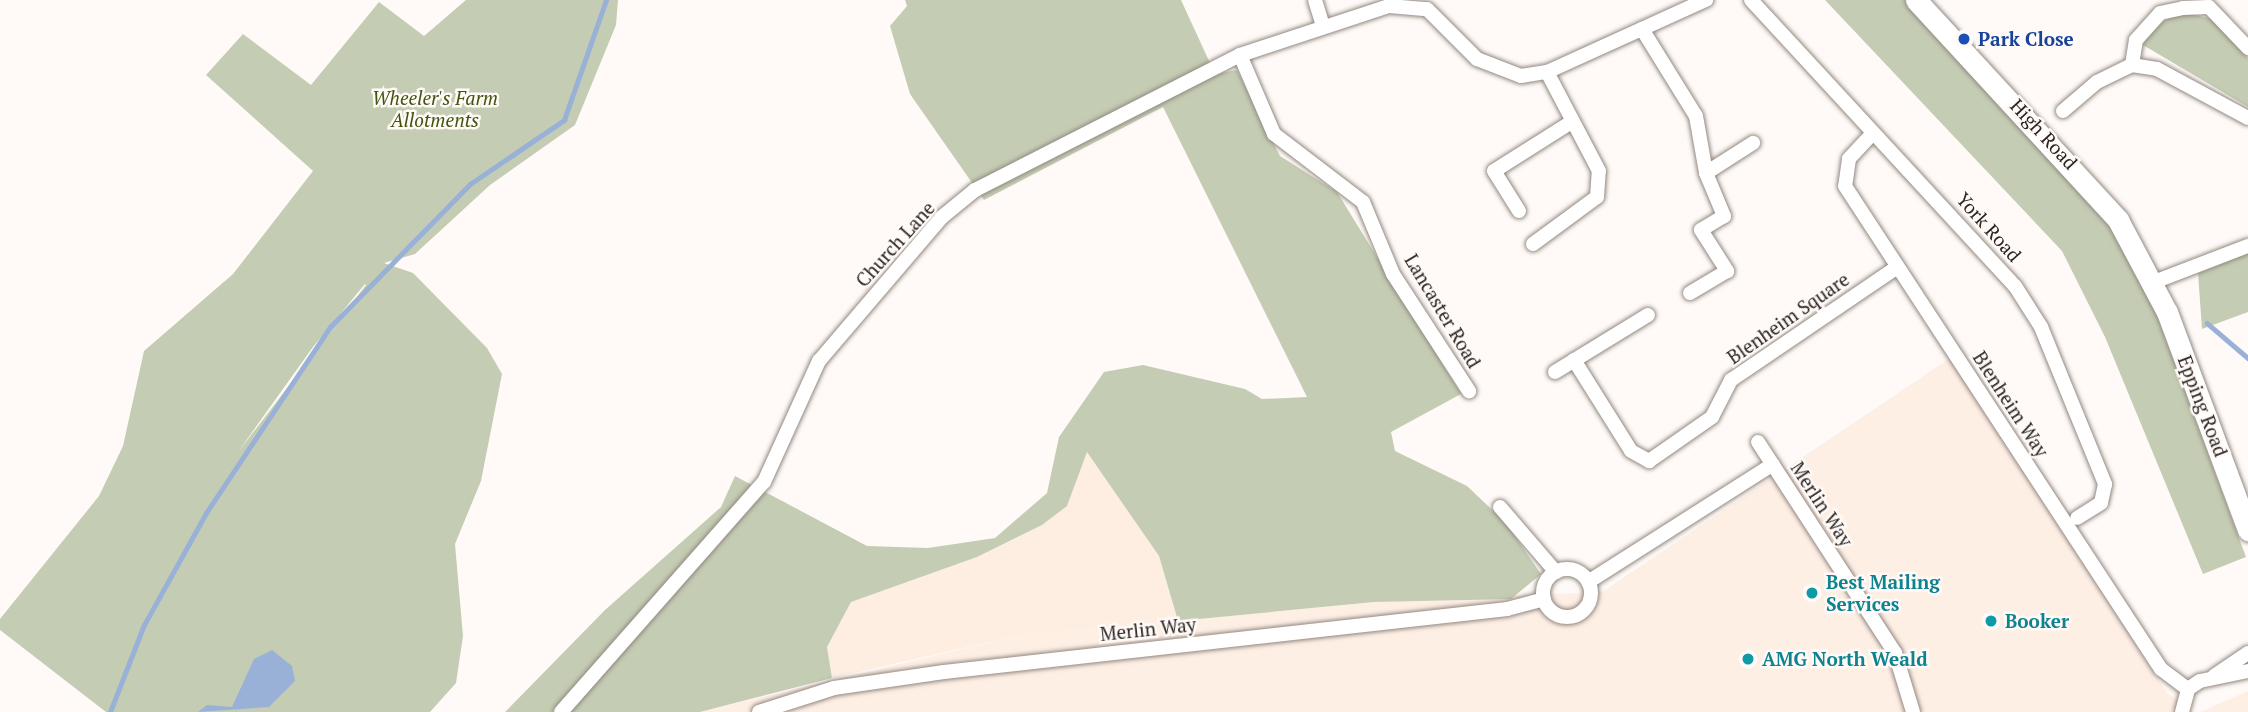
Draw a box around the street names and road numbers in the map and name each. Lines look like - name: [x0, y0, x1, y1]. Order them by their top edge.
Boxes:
- street label: High Road: [2006, 94, 2082, 174]
- street label: York Road: [1952, 188, 2026, 266]
- street label: Church Lane: [851, 197, 939, 291]
- street label: Lancaster Road: [1400, 250, 1486, 372]
- street label: Blenheim Square: [1723, 267, 1853, 369]
- street label: Blenheim Way: [1968, 347, 2054, 461]
- street label: Epping Road: [2173, 352, 2233, 460]
- street label: Merlin Way: [1786, 457, 1858, 551]
- street label: Merlin Way: [1099, 613, 1197, 645]

